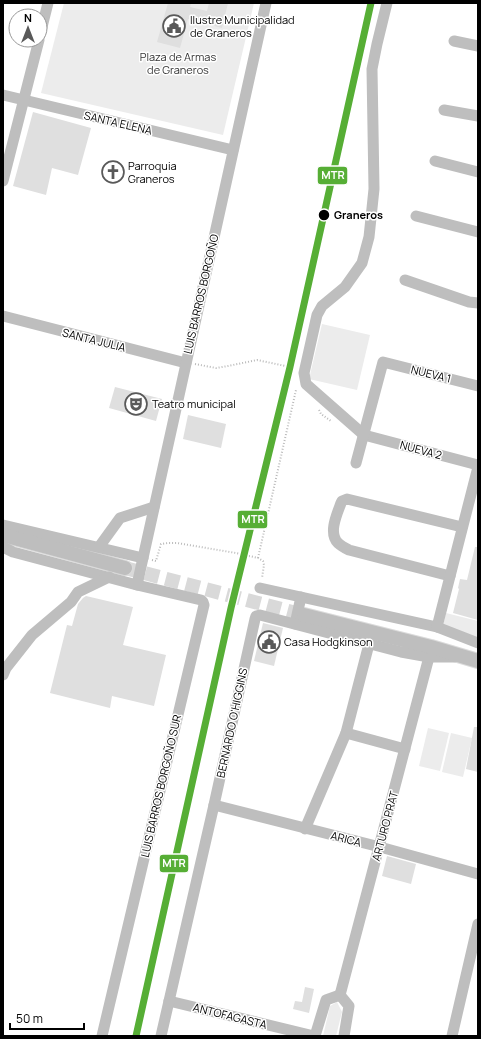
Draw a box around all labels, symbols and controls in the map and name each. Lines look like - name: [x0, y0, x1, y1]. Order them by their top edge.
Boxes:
- north arrow: [8, 8, 48, 48]
- text: N: [24, 10, 32, 25]
- place label: Ilustre Municipalidad de Graneros: [190, 12, 295, 40]
- public building icon: Ilustre Municipalidad de Graneros: [161, 13, 187, 39]
- park label: Plaza de Armas de Graneros: [140, 49, 216, 77]
- street label: SANTA ELENA: [83, 107, 154, 138]
- place label: Parroquia Graneros: [128, 158, 177, 186]
- church icon: Parroquia Graneros: [100, 159, 126, 185]
- line badge: MTR: [317, 166, 348, 185]
- text: MTR: [321, 167, 345, 182]
- place label: Graneros: [334, 207, 383, 222]
- marker: Graneros: [317, 208, 331, 222]
- street label: LUIS BARROS BORGOÑO: [179, 233, 222, 355]
- street label: SANTA JULIA: [61, 324, 127, 355]
- street label: NUEVA 1: [409, 361, 453, 386]
- theatre icon: Teatro municipal: [123, 391, 149, 417]
- place label: Teatro municipal: [152, 396, 236, 411]
- street label: NUEVA 2: [398, 437, 444, 462]
- line badge: MTR: [237, 510, 268, 529]
- text: MTR: [241, 511, 265, 526]
- public building icon: Casa Hodgkinson: [256, 629, 282, 655]
- place label: Casa Hodgkinson: [284, 634, 373, 649]
- street label: BERNARDO O'HIGGINS: [213, 666, 251, 779]
- street label: LUIS BARROS BORGOÑO SUR: [137, 713, 184, 859]
- street label: ARTURO PRAT: [368, 789, 401, 862]
- street label: ARICA: [329, 827, 363, 850]
- line badge: MTR: [159, 854, 189, 873]
- text: MTR: [162, 855, 186, 870]
- street label: ANTOFAGASTA: [192, 999, 269, 1032]
- scale bar: [10, 1005, 84, 1031]
- text: 50 m: [16, 1010, 43, 1027]

